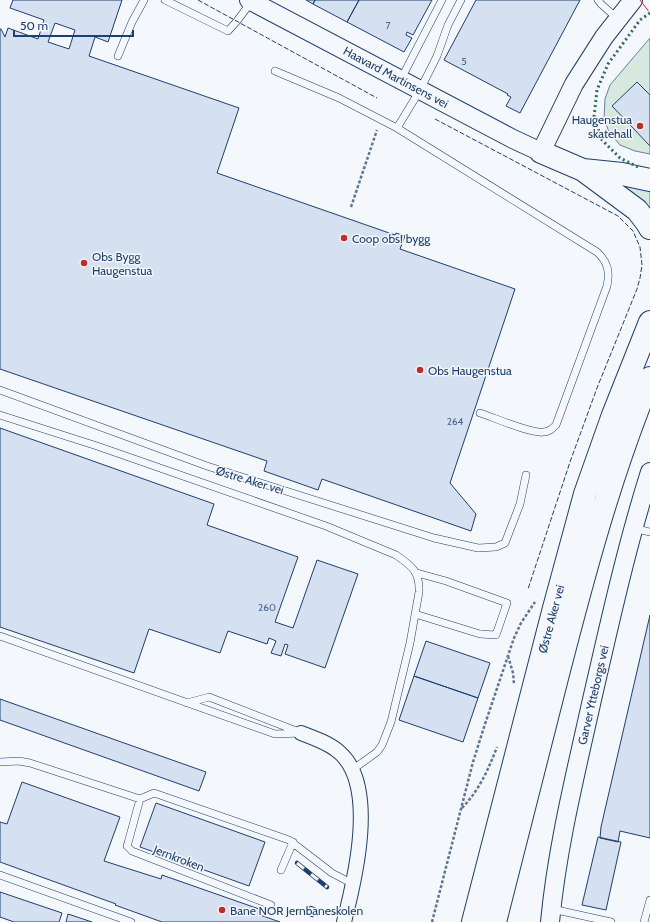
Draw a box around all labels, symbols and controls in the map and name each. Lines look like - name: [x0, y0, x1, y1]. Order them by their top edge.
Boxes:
- scale bar: [14, 12, 133, 38]
- text: 50 m: [20, 18, 48, 33]
- house number: 7: [385, 19, 391, 32]
- street label: Haavard Martinsens vei: [341, 43, 451, 111]
- house number: 5: [461, 55, 467, 68]
- place label: Haugenstua skatehall: [572, 112, 632, 141]
- marker: Haugenstua skatehall: [635, 121, 645, 131]
- place label: Coop obs! bygg: [352, 231, 431, 246]
- marker: Coop obs! bygg: [339, 233, 349, 243]
- place label: Obs Bygg Haugenstua: [92, 249, 153, 278]
- marker: Obs Bygg Haugenstua: [79, 258, 89, 268]
- place label: Obs Haugenstua: [428, 363, 512, 378]
- marker: Obs Haugenstua: [415, 365, 425, 375]
- house number: 264: [447, 415, 464, 428]
- street label: Østre Aker vei: [214, 463, 286, 497]
- street label: Østre Aker vei: [535, 583, 567, 655]
- house number: 260: [258, 601, 276, 614]
- street label: Garver Ytteborgs vei: [574, 644, 612, 746]
- street label: Jernkroken: [151, 841, 207, 875]
- place label: Bane NOR Jernbaneskolen: [230, 903, 364, 918]
- marker: Bane NOR Jernbaneskolen: [217, 905, 227, 915]

